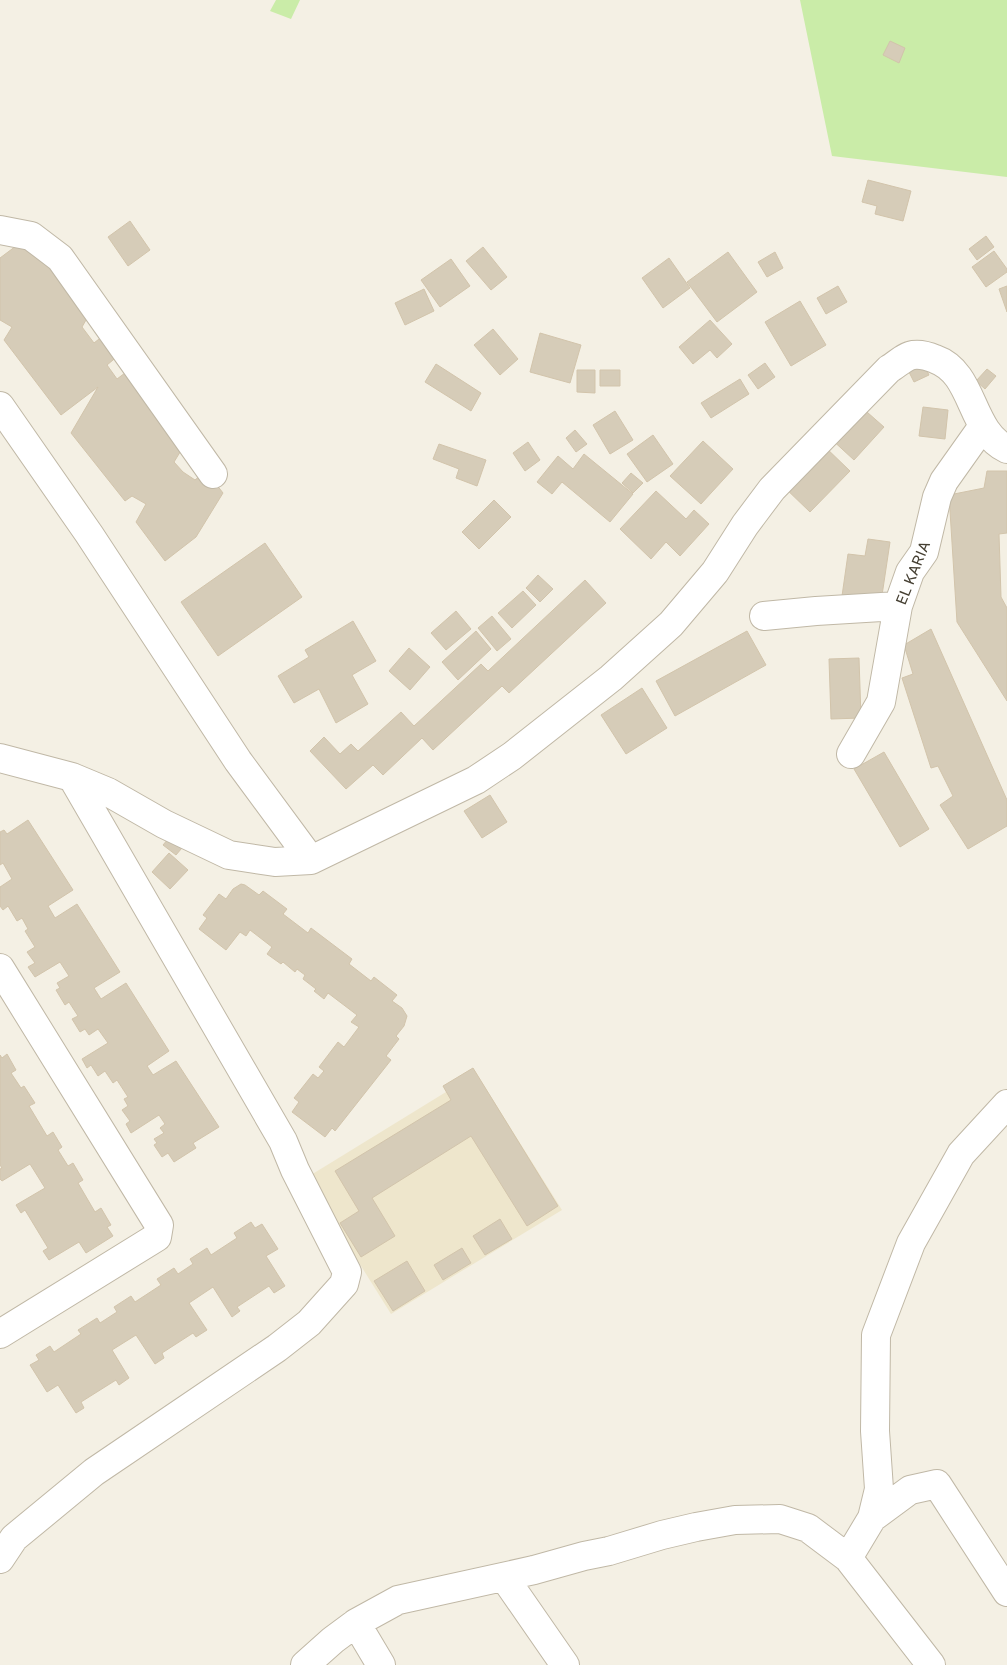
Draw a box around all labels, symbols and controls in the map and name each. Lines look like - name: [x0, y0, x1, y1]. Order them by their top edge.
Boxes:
- street label: EL KARIA: [891, 538, 933, 607]

